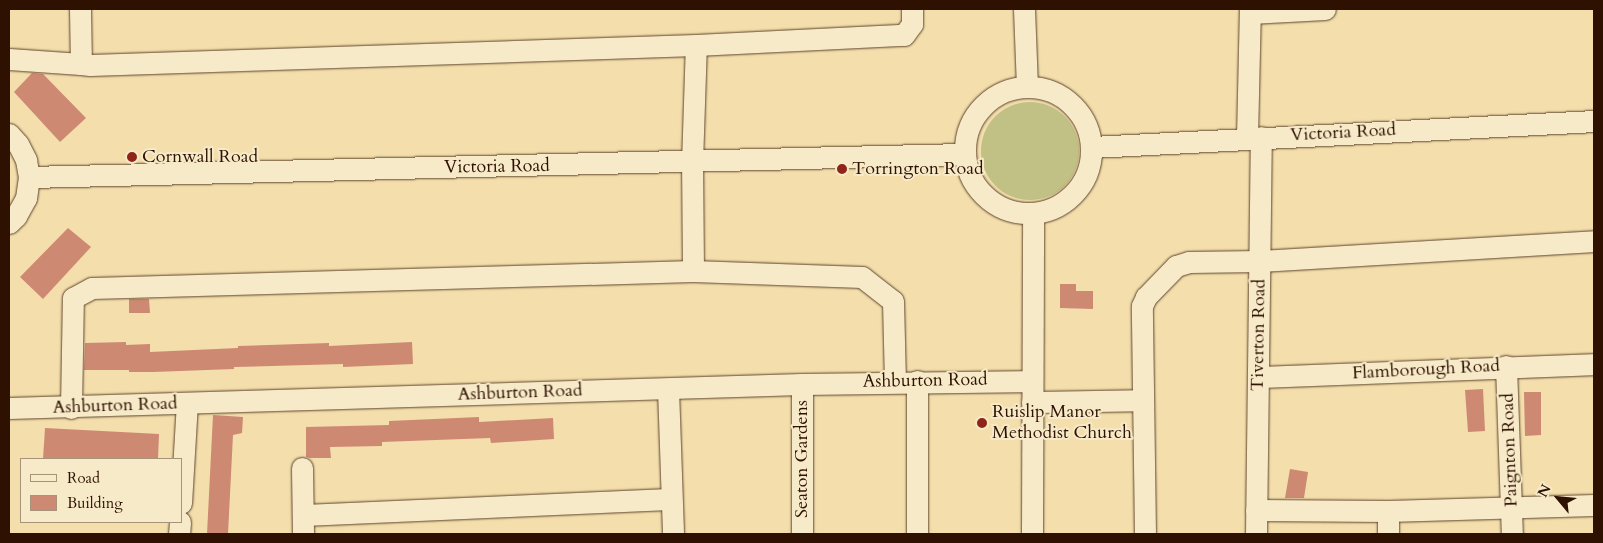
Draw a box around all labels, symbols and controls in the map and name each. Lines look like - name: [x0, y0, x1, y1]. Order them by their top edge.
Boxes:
- street label: Victoria Road: [1290, 119, 1396, 147]
- place label: Cornwall Road: [142, 146, 258, 168]
- marker: Cornwall Road: [126, 151, 138, 163]
- street label: Victoria Road: [444, 155, 550, 179]
- place label: Torrington Road: [852, 158, 983, 180]
- marker: Torrington Road: [836, 163, 848, 175]
- street label: Tiverton Road: [1247, 279, 1271, 391]
- street label: Flamborough Road: [1352, 355, 1500, 385]
- street label: Ashburton Road: [862, 369, 988, 393]
- street label: Ashburton Road: [457, 380, 583, 406]
- street label: Ashburton Road: [52, 393, 178, 419]
- street label: Paignton Road: [1497, 393, 1523, 507]
- street label: Seaton Gardens: [791, 400, 813, 518]
- place label: Ruislip Manor Methodist Church: [992, 402, 1132, 444]
- marker: Ruislip Manor Methodist Church: [976, 417, 988, 429]
- legend: [20, 458, 182, 523]
- text: Road: [67, 468, 100, 488]
- north arrow: [1533, 473, 1583, 523]
- text: N: [1533, 481, 1556, 501]
- text: Building: [67, 493, 123, 513]

